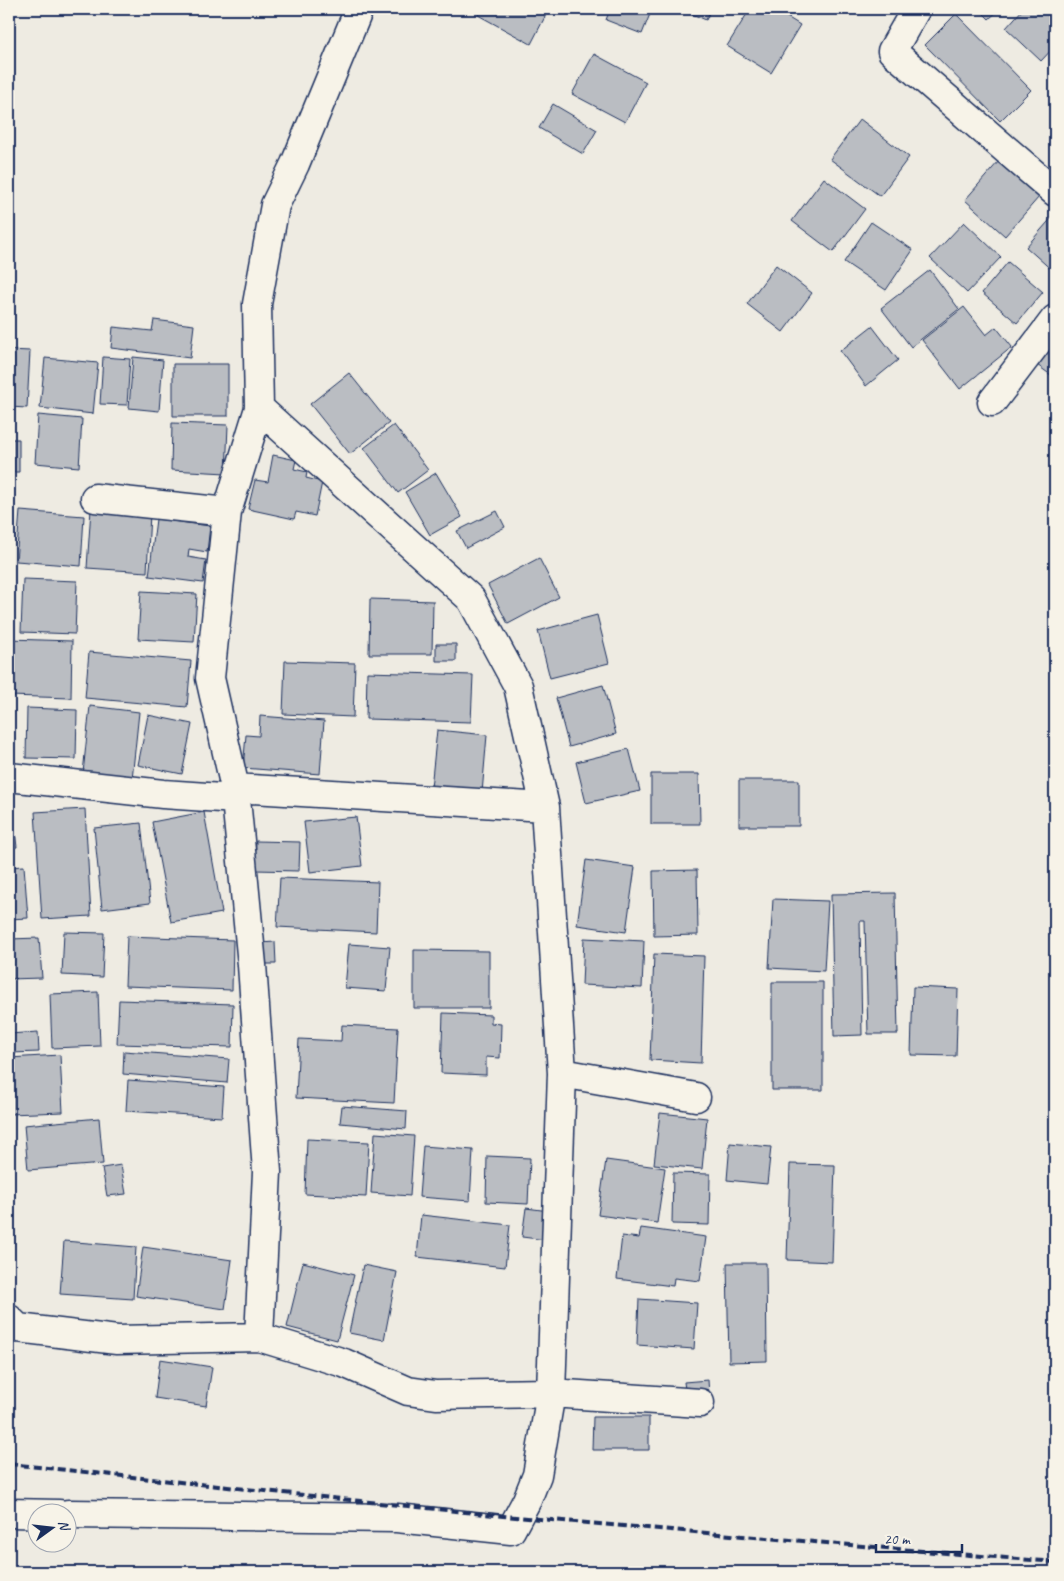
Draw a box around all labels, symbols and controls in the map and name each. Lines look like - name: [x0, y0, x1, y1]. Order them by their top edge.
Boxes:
- north arrow: [28, 1504, 78, 1554]
- text: N: [55, 1518, 74, 1533]
- scale bar: [876, 1521, 963, 1553]
- text: 20 m: [884, 1530, 911, 1549]

